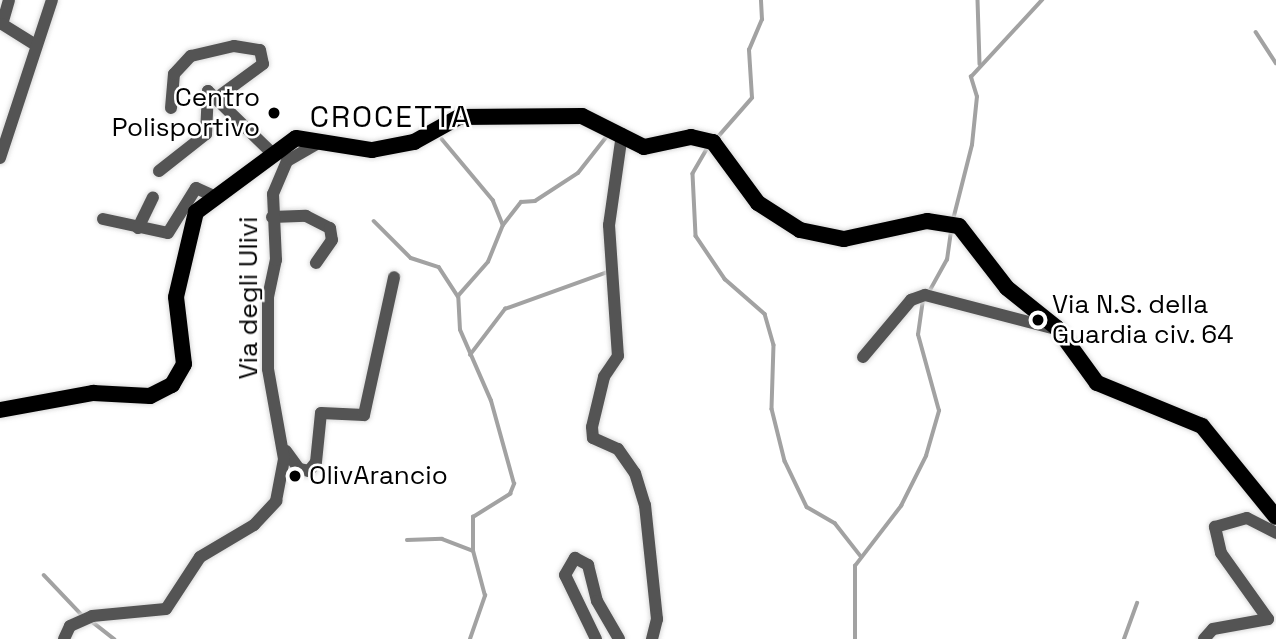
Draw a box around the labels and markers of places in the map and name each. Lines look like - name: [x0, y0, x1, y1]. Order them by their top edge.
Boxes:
- place label: Centro Polisportivo: [112, 82, 260, 144]
- marker: Centro Polisportivo: [266, 105, 282, 121]
- place label: Via N.S. della Guardia civ. 64: [1052, 289, 1234, 350]
- marker: Via N.S. della Guardia civ. 64: [1030, 312, 1046, 328]
- place label: OlivArancio: [309, 460, 448, 492]
- marker: OlivArancio: [287, 468, 303, 484]

